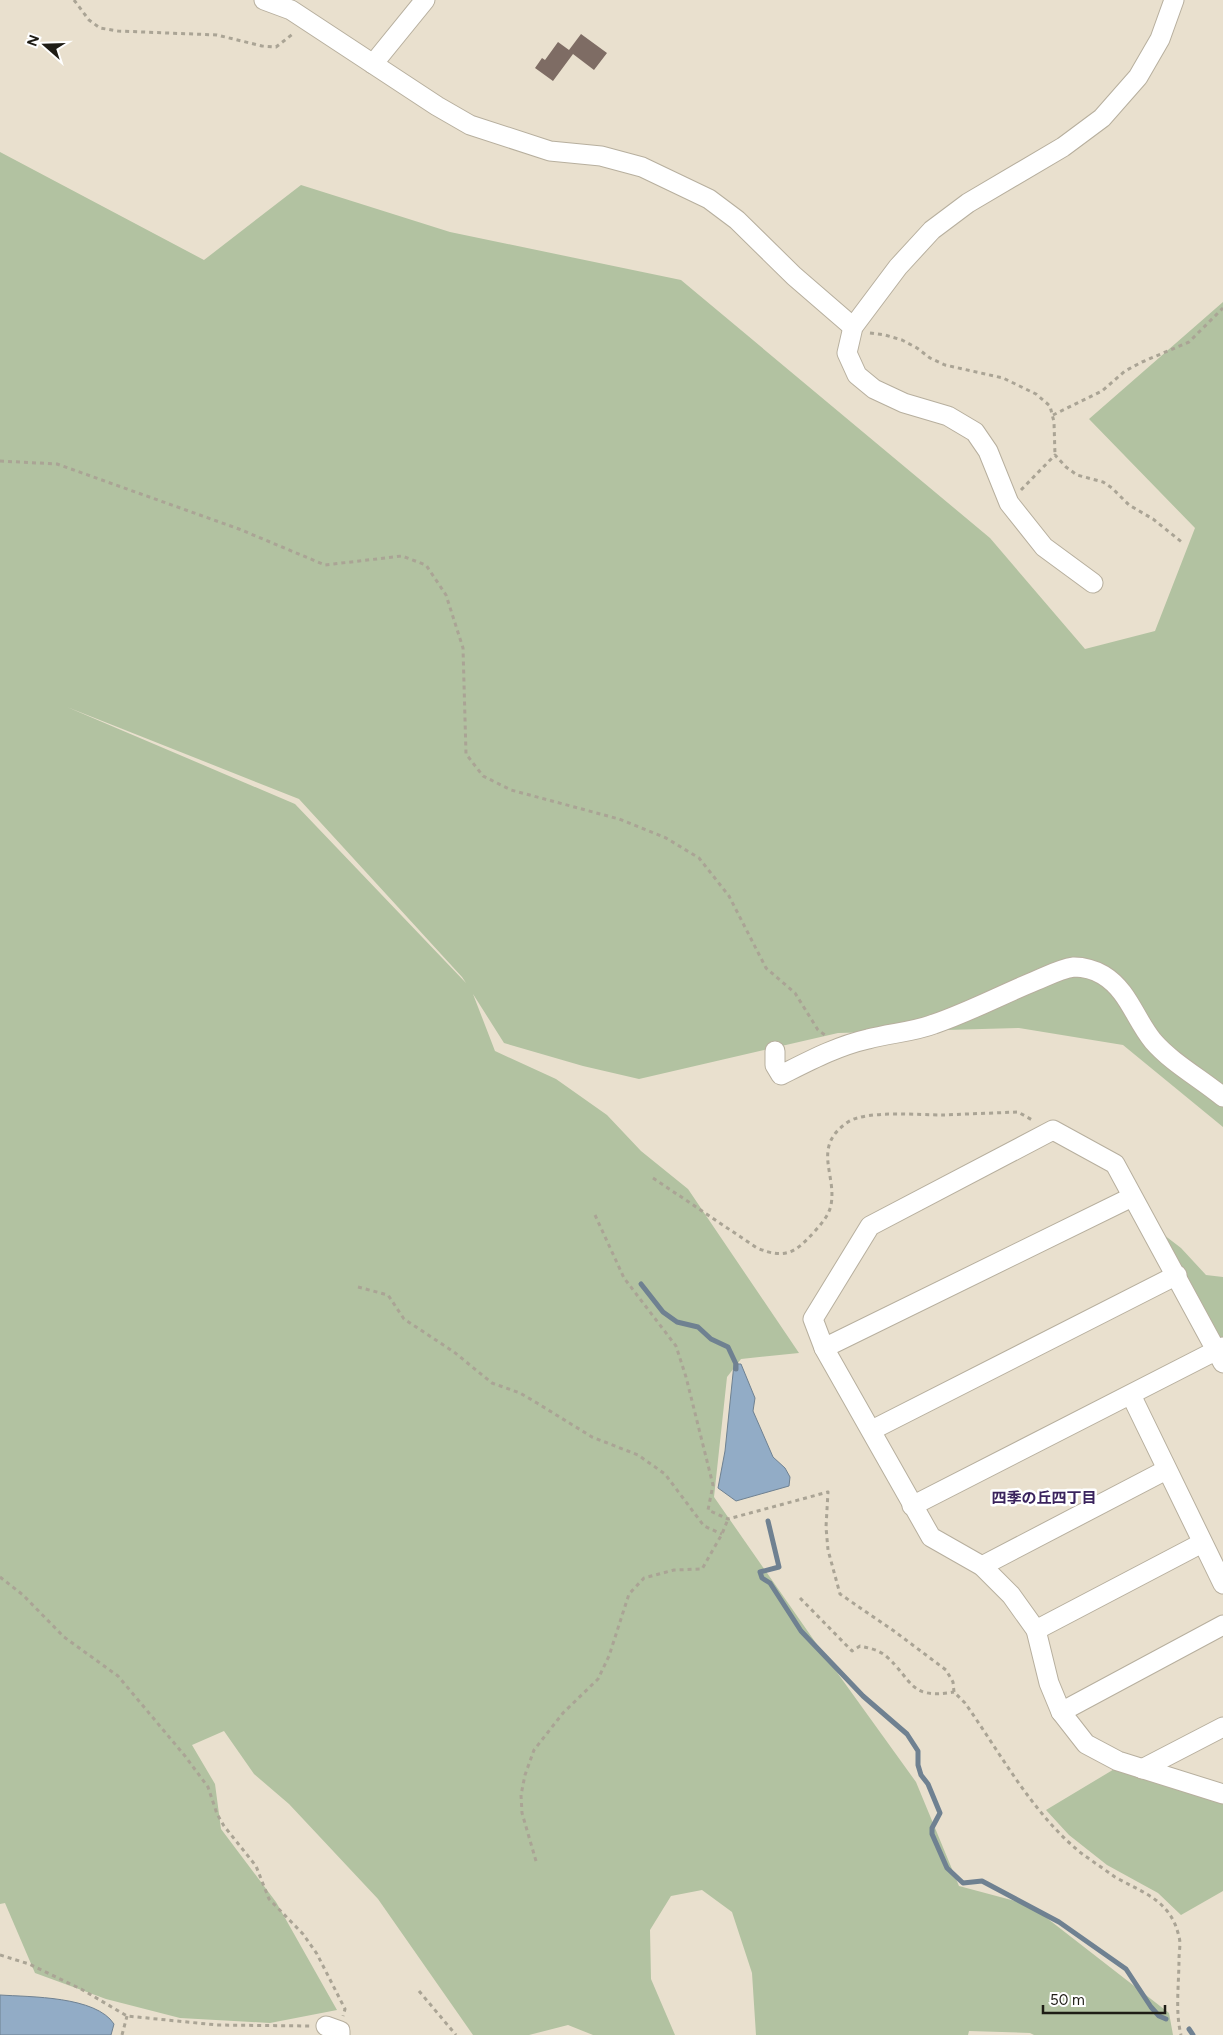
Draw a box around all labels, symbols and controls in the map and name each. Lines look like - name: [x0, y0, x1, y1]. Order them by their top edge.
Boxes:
- north arrow: [20, 20, 70, 70]
- text: N: [23, 33, 43, 49]
- district label: 四季の丘四丁目: [991, 1489, 1097, 1507]
- scale bar: [1043, 1982, 1166, 2014]
- text: 50 m: [1050, 1991, 1085, 2009]

